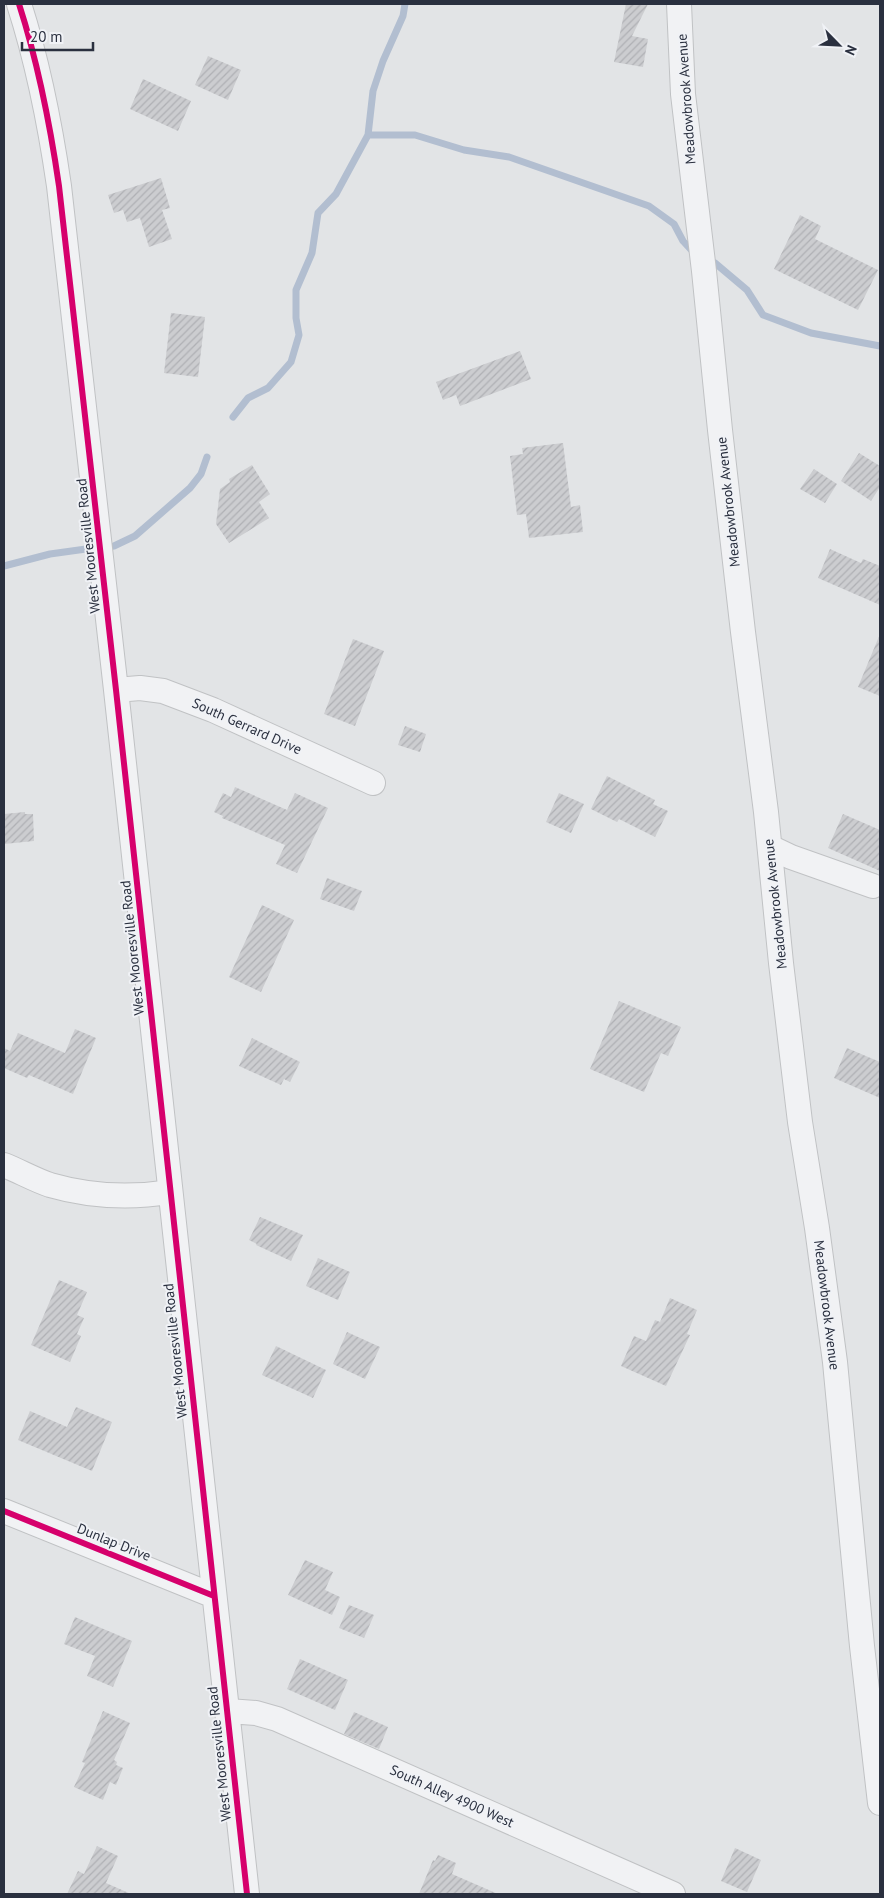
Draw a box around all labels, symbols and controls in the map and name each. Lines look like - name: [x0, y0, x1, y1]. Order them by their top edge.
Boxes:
- scale bar: [22, 20, 94, 52]
- north arrow: [814, 20, 864, 70]
- text: 20 m: [30, 27, 63, 46]
- street label: Meadowbrook Avenue: [672, 33, 700, 165]
- text: N: [841, 42, 861, 58]
- street label: Meadowbrook Avenue: [712, 436, 744, 568]
- street label: West Mooresville Road: [72, 478, 104, 614]
- street label: South Gerrard Drive: [189, 694, 305, 758]
- street label: Meadowbrook Avenue: [759, 838, 791, 970]
- street label: West Mooresville Road: [116, 880, 148, 1016]
- street label: Meadowbrook Avenue: [810, 1239, 844, 1371]
- street label: West Mooresville Road: [159, 1283, 191, 1419]
- street label: Dunlap Drive: [74, 1519, 154, 1565]
- street label: West Mooresville Road: [203, 1686, 235, 1822]
- street label: South Alley 4900 West: [387, 1761, 517, 1832]

